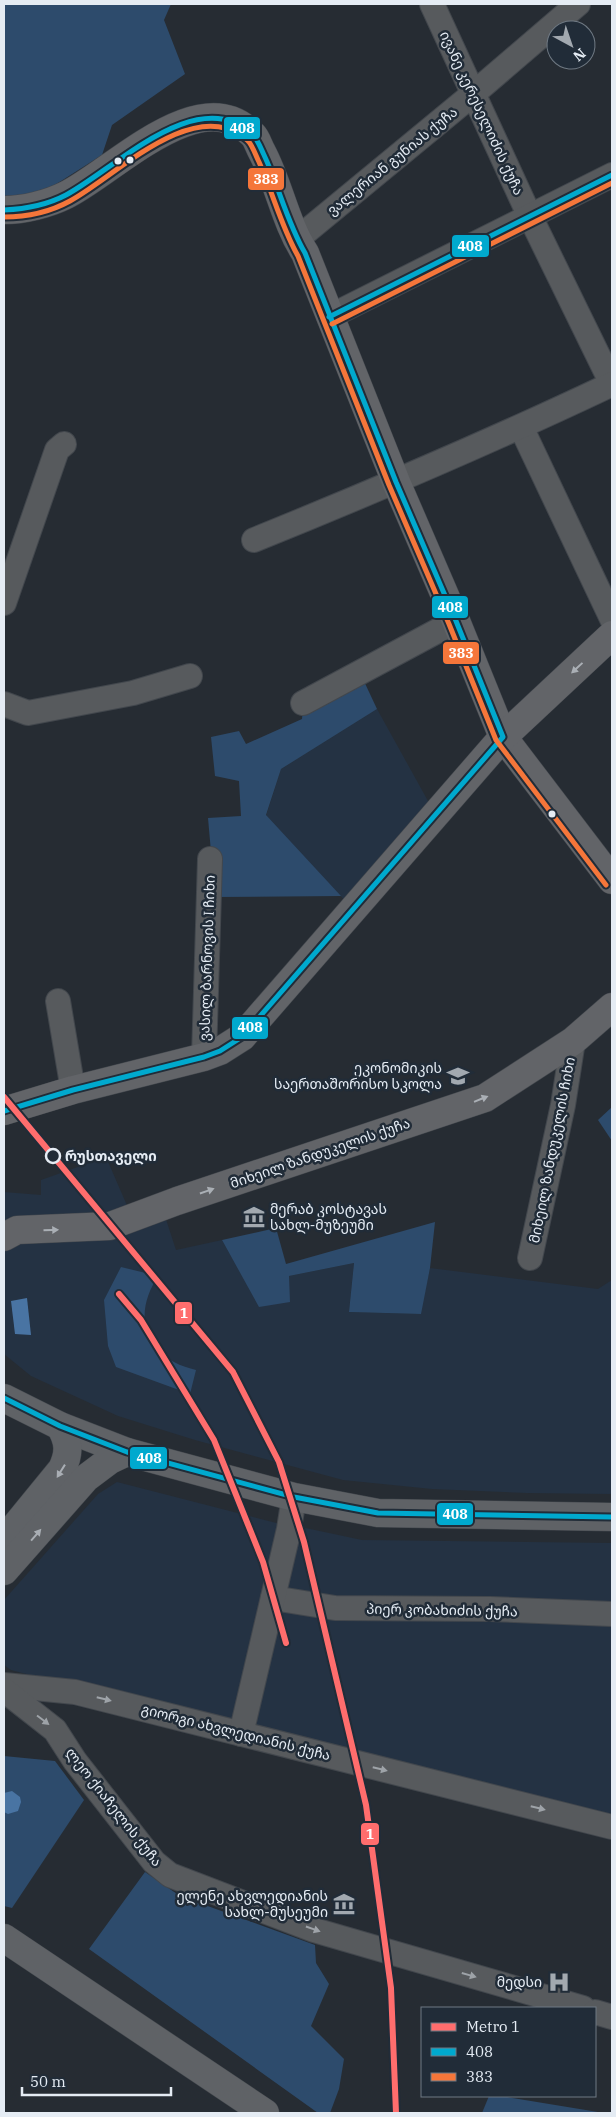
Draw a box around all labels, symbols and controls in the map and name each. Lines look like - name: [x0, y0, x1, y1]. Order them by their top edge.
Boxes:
- north arrow: [546, 20, 596, 70]
- street label: ივანე კერესელიძის ქუჩა: [436, 28, 528, 198]
- text: N: [569, 45, 589, 65]
- street label: ვალერიან გუნიას ქუჩა: [323, 103, 461, 219]
- line badge: 408: [223, 116, 261, 140]
- text: 408: [229, 119, 255, 137]
- unlabelled marker: [125, 155, 135, 165]
- unlabelled marker: [113, 156, 123, 166]
- line badge: 383: [247, 167, 285, 191]
- text: 383: [253, 170, 279, 188]
- line badge: 408: [451, 234, 490, 258]
- text: 408: [457, 237, 483, 255]
- line badge: 408: [431, 595, 469, 619]
- text: 408: [437, 598, 463, 616]
- line badge: 383: [442, 641, 480, 665]
- text: 383: [448, 644, 474, 662]
- one-way arrow: [571, 662, 583, 674]
- unlabelled marker: [547, 809, 557, 819]
- street label: ვასილ ბარნოვის I ჩიხი: [195, 875, 219, 1041]
- line badge: 408: [231, 1016, 269, 1040]
- text: 408: [237, 1018, 263, 1036]
- street label: მიხეილ ზანდუკელის ჩიხი: [525, 1055, 579, 1245]
- place label: ეკონომიკის საერთაშორისო სკოლა: [274, 1059, 442, 1093]
- school or university icon: ეკონომიკის საერთაშორისო სკოლა: [445, 1063, 471, 1089]
- one-way arrow: [474, 1095, 489, 1103]
- street label: მიხეილ ზანდუკელის ქუჩა: [228, 1114, 412, 1192]
- place label: რუსთაველი: [65, 1147, 157, 1165]
- marker: რუსთაველი: [45, 1148, 61, 1164]
- one-way arrow: [200, 1187, 215, 1194]
- place label: მერაბ კოსტავას სახლ-მუზეუმი: [270, 1200, 387, 1234]
- museum icon: მერაბ კოსტავას სახლ-მუზეუმი: [241, 1204, 267, 1230]
- one-way arrow: [43, 1226, 59, 1234]
- line badge: 1: [174, 1301, 193, 1325]
- text: 1: [180, 1304, 188, 1322]
- line badge: 408: [129, 1446, 168, 1470]
- text: 408: [136, 1449, 162, 1467]
- one-way arrow: [56, 1464, 65, 1477]
- line badge: 408: [436, 1502, 474, 1526]
- text: 408: [442, 1505, 468, 1523]
- one-way arrow: [31, 1529, 42, 1542]
- street label: პიერ კობახიძის ქუჩა: [366, 1600, 518, 1620]
- one-way arrow: [96, 1695, 111, 1703]
- street label: გიორგი ახვლედიანის ქუჩა: [140, 1700, 332, 1764]
- one-way arrow: [36, 1715, 49, 1725]
- street label: ლეო ქიაჩელის ქუჩა: [62, 1744, 166, 1870]
- one-way arrow: [373, 1765, 388, 1773]
- one-way arrow: [530, 1804, 545, 1812]
- line badge: 1: [360, 1822, 380, 1846]
- text: 1: [366, 1825, 374, 1843]
- place label: ელენე ახვლედიანის სახლ-მუსეუმი: [176, 1887, 328, 1921]
- museum icon: ელენე ახვლედიანის სახლ-მუსეუმი: [331, 1891, 357, 1917]
- one-way arrow: [306, 1925, 321, 1933]
- hospital icon: მედსი: [546, 1969, 572, 1995]
- one-way arrow: [461, 1971, 477, 1979]
- place label: მედსი: [497, 1973, 542, 1991]
- legend: [421, 2007, 596, 2097]
- text: Metro 1: [466, 2017, 520, 2036]
- text: 408: [466, 2042, 493, 2061]
- scale bar: [22, 2064, 171, 2096]
- text: 383: [466, 2067, 493, 2086]
- text: 50 m: [30, 2072, 66, 2091]

